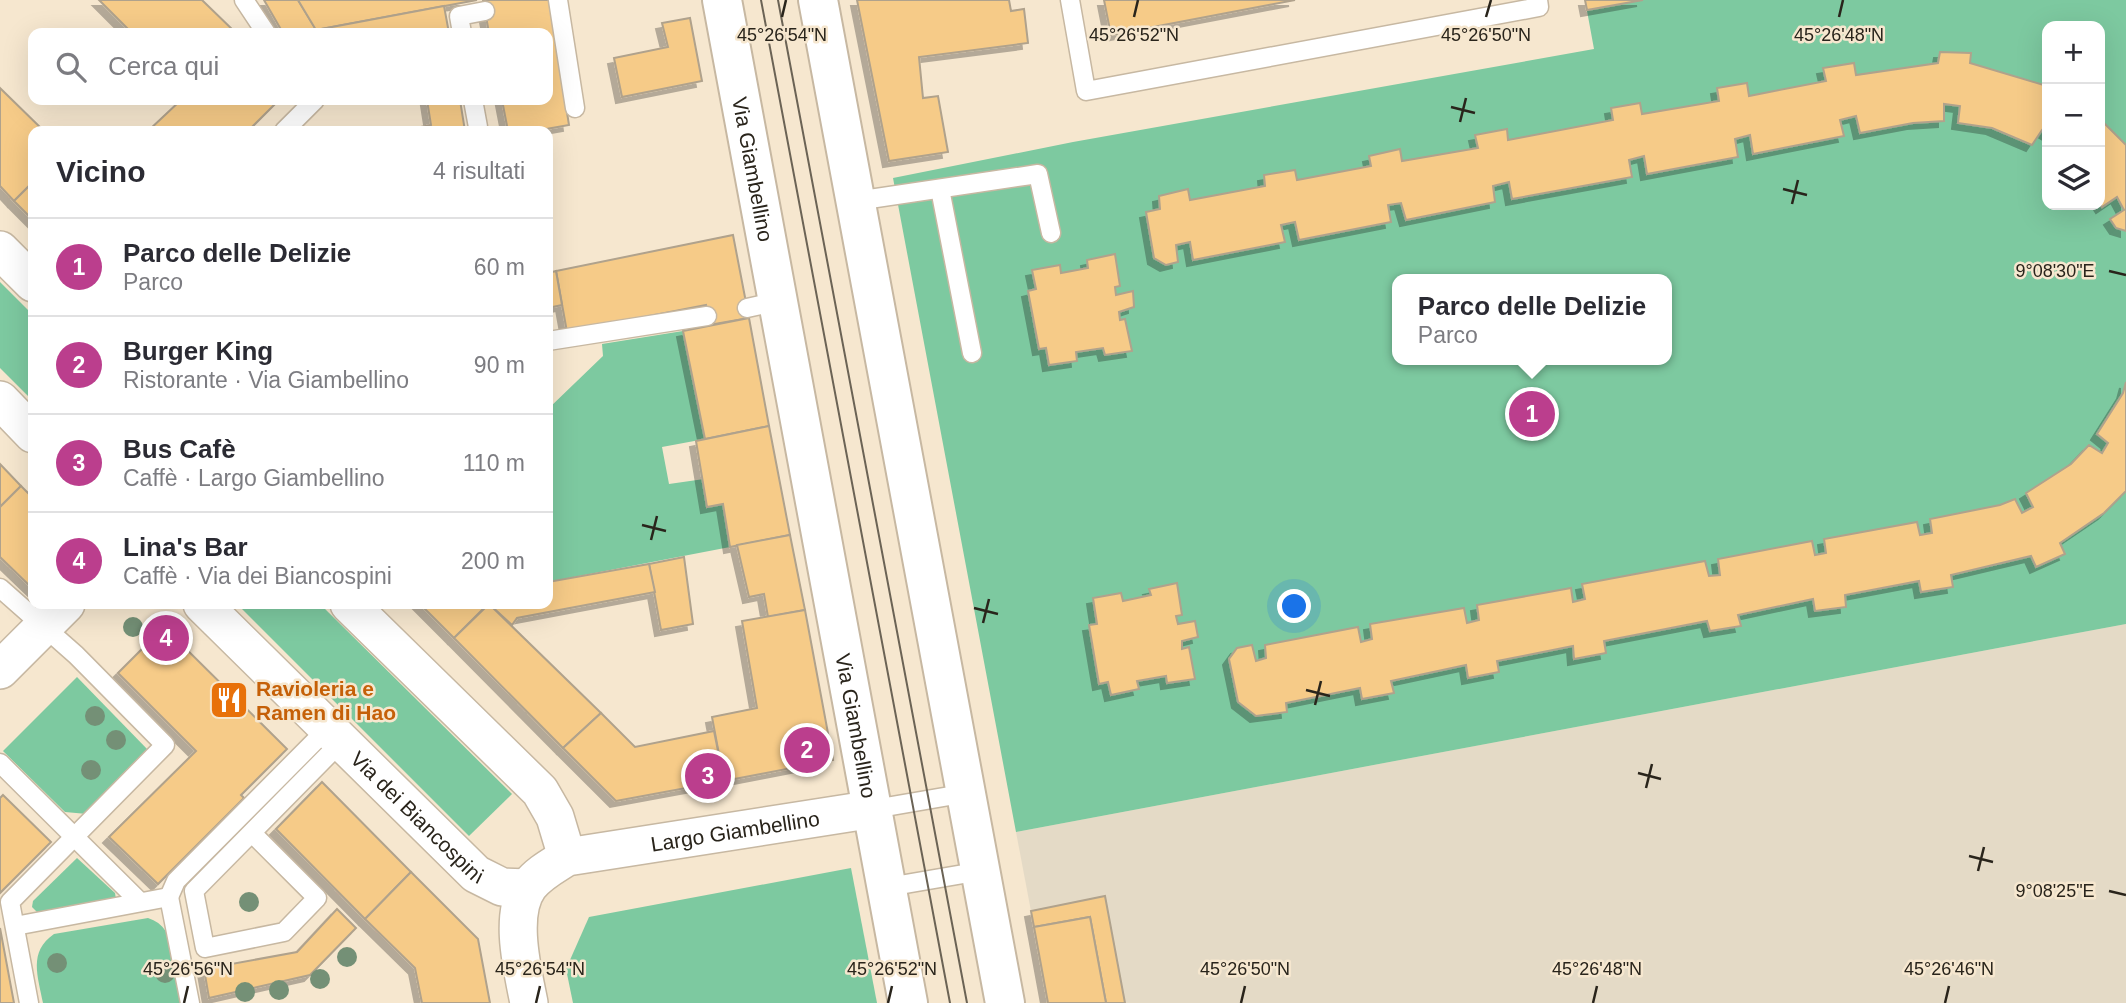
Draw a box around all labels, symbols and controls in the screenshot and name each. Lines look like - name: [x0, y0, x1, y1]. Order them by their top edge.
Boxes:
- map controls: [2042, 21, 2105, 210]
- button: +: [2042, 21, 2105, 84]
- text: 45°26'54"N: [737, 25, 827, 45]
- text: 45°26'52"N: [1089, 25, 1179, 45]
- text: 45°26'50"N: [1441, 25, 1531, 45]
- text: 45°26'48"N: [1794, 25, 1884, 45]
- search box: [28, 28, 553, 105]
- icon: search: [52, 48, 90, 86]
- text: Cerca qui: [108, 51, 219, 81]
- button: −: [2042, 84, 2105, 147]
- street label: Via Giambellino: [729, 95, 778, 243]
- button: layers: [2042, 147, 2105, 210]
- text: Vicino: [56, 155, 145, 188]
- text: 4 risultati: [433, 158, 525, 184]
- text: Parco delle Delizie: [123, 238, 351, 268]
- text: 1: [73, 254, 85, 280]
- text: 60 m: [474, 254, 525, 280]
- text: 9°08'30"E: [2015, 261, 2095, 281]
- text: Parco: [123, 269, 183, 295]
- popup: [1392, 274, 1672, 365]
- text: Parco delle Delizie: [1418, 291, 1646, 321]
- text: Parco: [1418, 322, 1478, 348]
- text: Burger King: [123, 336, 273, 366]
- text: 2: [73, 352, 85, 378]
- text: 90 m: [474, 352, 525, 378]
- text: Ristorante · Via Giambellino: [123, 367, 409, 393]
- pin: 1: [1509, 388, 1555, 440]
- text: Bus Cafè: [123, 434, 236, 464]
- text: 3: [73, 450, 85, 476]
- text: 110 m: [463, 450, 525, 476]
- text: Caffè · Largo Giambellino: [123, 465, 385, 491]
- text: Lina's Bar: [123, 532, 248, 562]
- text: 4: [73, 548, 85, 574]
- text: 200 m: [461, 548, 525, 574]
- text: Caffè · Via dei Biancospini: [123, 563, 392, 589]
- your location: [1277, 589, 1311, 623]
- pin: 4: [143, 612, 189, 664]
- street label: Via Giambellino: [832, 651, 881, 800]
- place label: Ravioleria e Ramen di Hao: [256, 677, 396, 724]
- restaurant icon: Ravioleria e Ramen di Hao: [208, 679, 250, 721]
- pin: 2: [784, 724, 830, 776]
- street label: Via dei Biancospini: [347, 746, 487, 887]
- pin: 3: [685, 750, 731, 802]
- street label: Largo Giambellino: [649, 806, 821, 855]
- text: 9°08'25"E: [2015, 881, 2095, 901]
- text: 45°26'56"N: [143, 959, 233, 979]
- text: 45°26'54"N: [495, 959, 585, 979]
- text: 45°26'52"N: [847, 959, 937, 979]
- text: 45°26'50"N: [1200, 959, 1290, 979]
- text: 45°26'48"N: [1552, 959, 1642, 979]
- text: 45°26'46"N: [1904, 959, 1994, 979]

